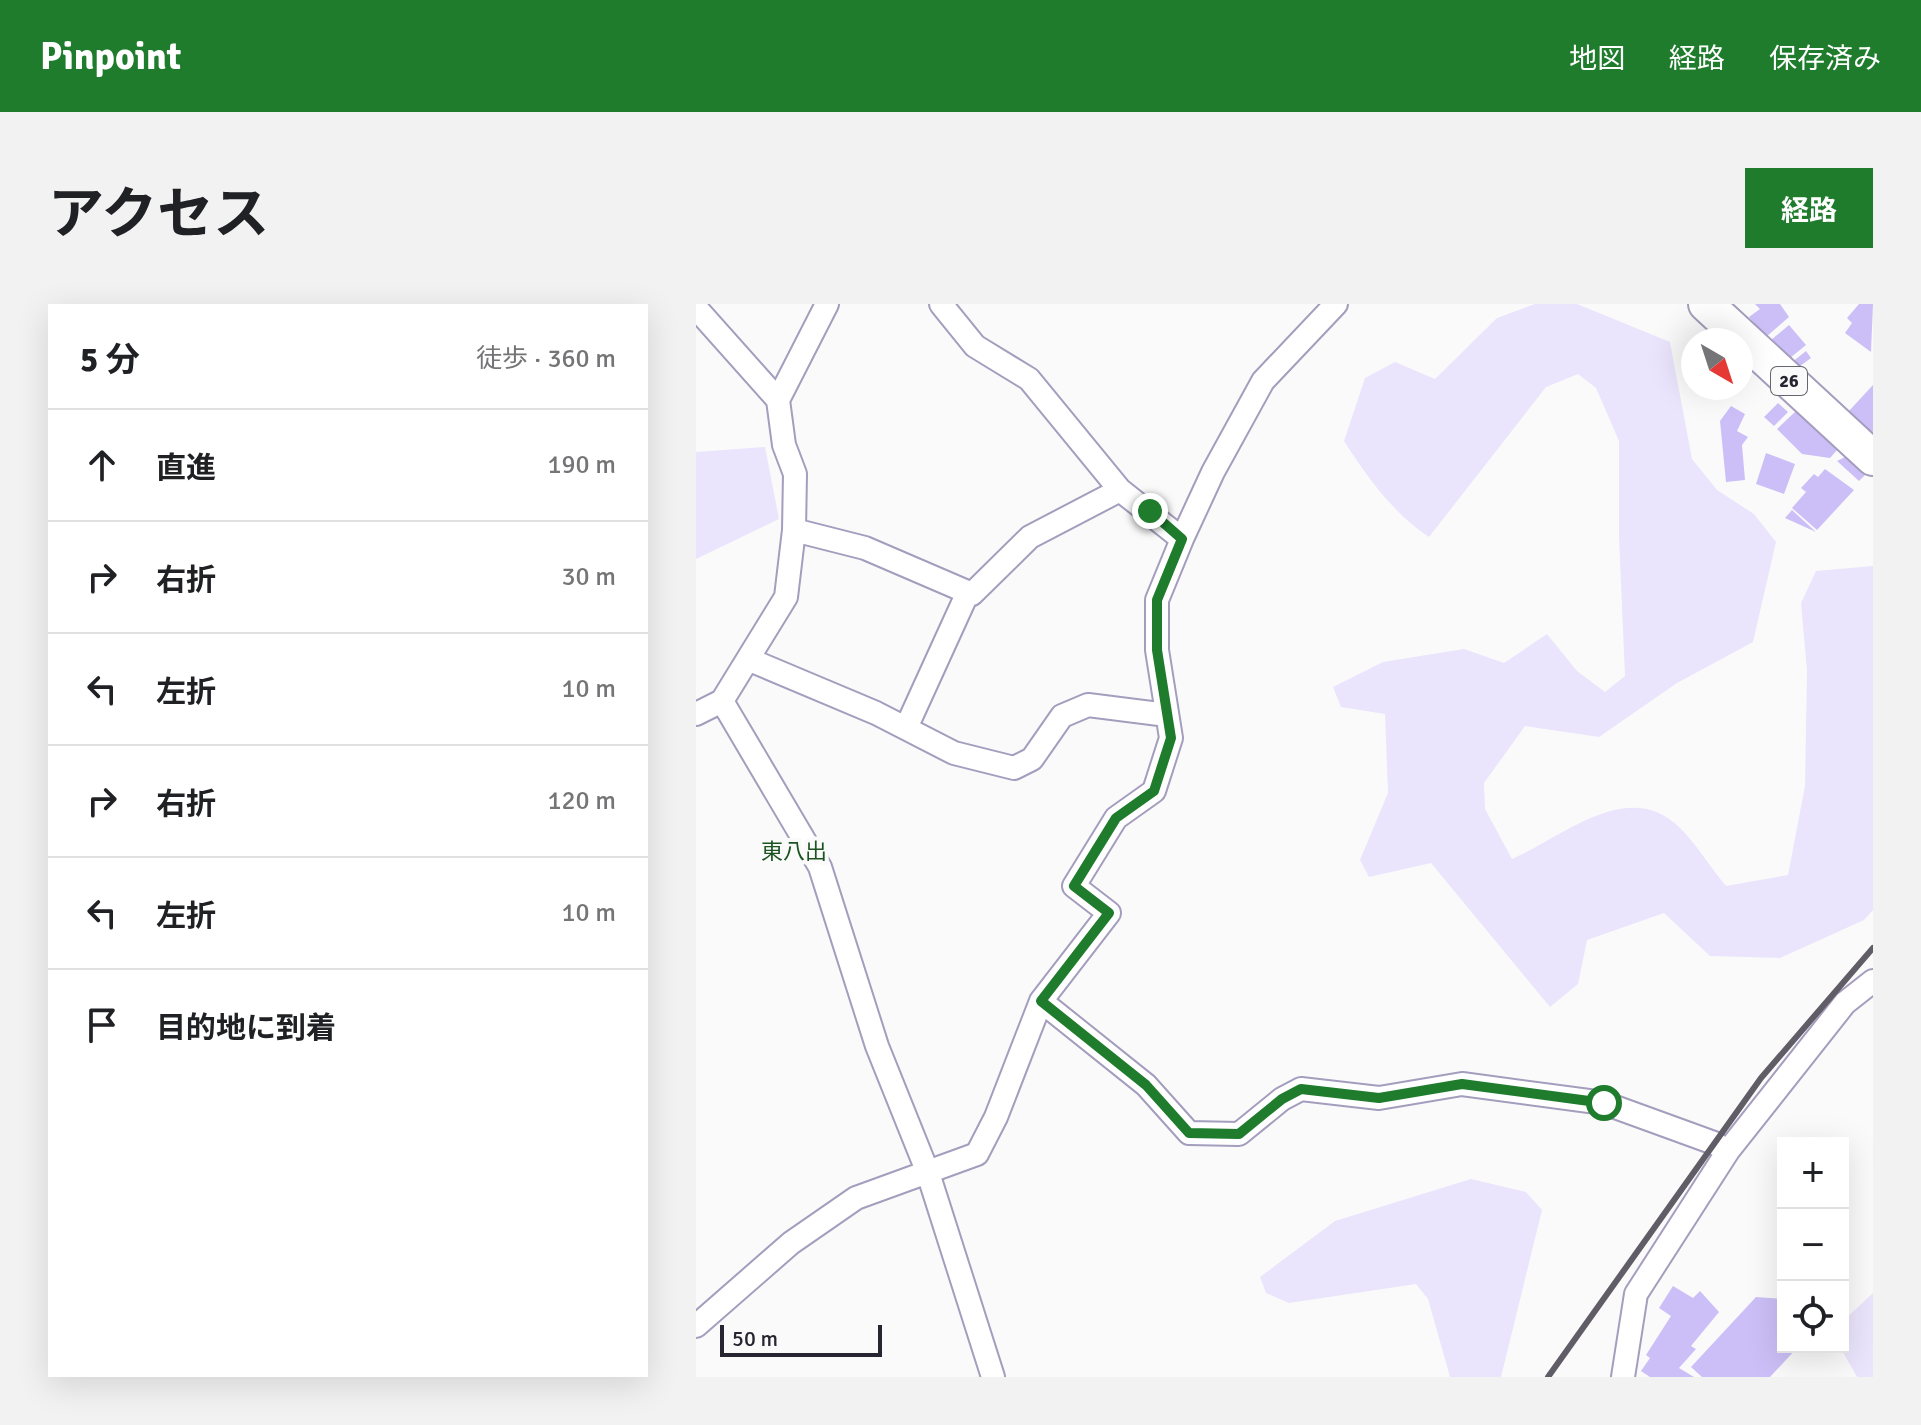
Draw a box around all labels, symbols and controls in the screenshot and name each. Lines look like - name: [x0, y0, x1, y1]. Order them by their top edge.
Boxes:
- text: Pinpoint: [40, 33, 181, 80]
- text: 地図: [1569, 42, 1625, 76]
- text: 経路: [1669, 42, 1725, 76]
- text: 保存済み: [1769, 42, 1881, 76]
- button: 経路: [1745, 168, 1873, 248]
- text: アクセス: [48, 180, 269, 249]
- north arrow: [1681, 328, 1753, 400]
- text: 5 分: [80, 339, 140, 381]
- text: 徒歩 · 360 m: [476, 343, 616, 375]
- road number: 26: [1771, 367, 1807, 395]
- icon: ahead: [80, 443, 124, 487]
- text: 190 m: [547, 449, 616, 481]
- text: 直進: [156, 450, 216, 487]
- route end: [1132, 493, 1168, 529]
- icon: right: [80, 555, 124, 599]
- text: 30 m: [561, 561, 616, 593]
- text: 右折: [156, 562, 216, 599]
- icon: left: [80, 667, 124, 711]
- text: 10 m: [561, 673, 616, 705]
- text: 左折: [156, 674, 216, 711]
- icon: right: [80, 779, 124, 823]
- text: 120 m: [547, 785, 616, 817]
- text: 右折: [156, 786, 216, 823]
- district label: 東八出: [761, 838, 827, 865]
- icon: left: [80, 891, 124, 935]
- text: 10 m: [561, 897, 616, 929]
- text: 左折: [156, 898, 216, 935]
- icon: arrive: [80, 1003, 124, 1047]
- text: 目的地に到着: [156, 1010, 336, 1047]
- route start: [1586, 1085, 1622, 1121]
- map controls: [1777, 1137, 1849, 1353]
- button: +: [1777, 1137, 1849, 1209]
- button: −: [1777, 1209, 1849, 1281]
- button: locate: [1777, 1281, 1849, 1353]
- scale bar: [720, 1321, 882, 1357]
- text: 50 m: [732, 1325, 778, 1352]

